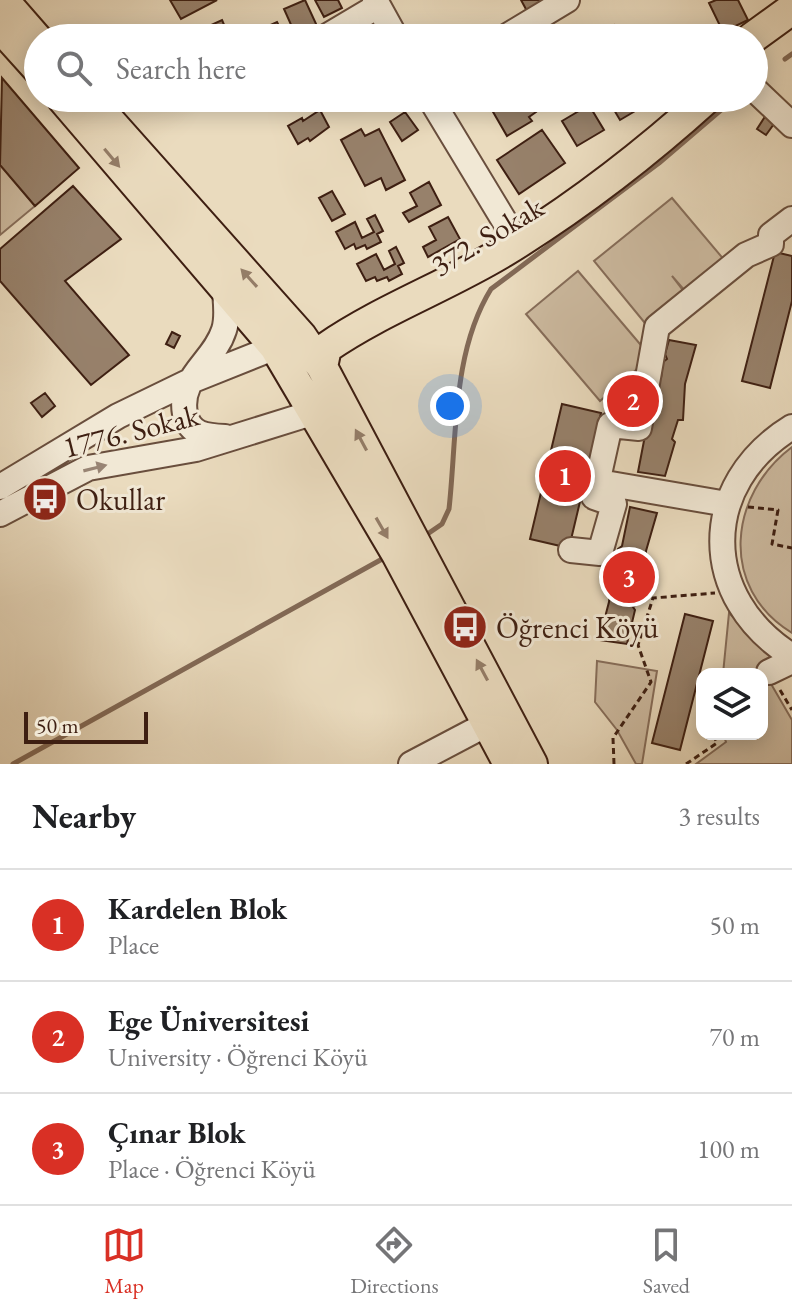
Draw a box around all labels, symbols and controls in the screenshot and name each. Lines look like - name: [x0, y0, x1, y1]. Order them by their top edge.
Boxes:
- search box: [24, 24, 768, 112]
- icon: search: [52, 46, 96, 90]
- text: Search here: [116, 49, 246, 88]
- one-way arrow: [103, 147, 120, 167]
- street label: 372. Sokak: [424, 187, 551, 285]
- one-way arrow: [241, 269, 258, 289]
- pin: 2: [607, 371, 659, 431]
- your location: [430, 386, 470, 426]
- street label: 1776. Sokak: [59, 395, 204, 467]
- one-way arrow: [354, 429, 367, 452]
- pin: 1: [539, 446, 591, 506]
- one-way arrow: [82, 461, 107, 474]
- bus stop icon: Okullar: [21, 475, 69, 523]
- place label: Okullar: [76, 480, 165, 519]
- one-way arrow: [375, 517, 389, 539]
- pin: 3: [603, 547, 655, 607]
- bus stop icon: Öğrenci Köyü: [441, 603, 489, 651]
- place label: Öğrenci Köyü: [496, 608, 659, 647]
- one-way arrow: [476, 659, 489, 682]
- map controls: [696, 668, 768, 740]
- button: layers: [696, 668, 768, 740]
- scale bar: [24, 708, 148, 744]
- text: 50 m: [36, 711, 79, 740]
- text: Nearby: [32, 794, 136, 838]
- text: 3 results: [679, 799, 760, 833]
- text: Kardelen Blok: [108, 889, 287, 928]
- text: 1: [51, 908, 65, 942]
- text: 50 m: [710, 908, 760, 942]
- text: Place: [108, 928, 159, 962]
- text: Ege Üniversitesi: [108, 1001, 309, 1040]
- text: 2: [51, 1020, 65, 1054]
- text: 70 m: [710, 1020, 760, 1054]
- text: University · Öğrenci Köyü: [108, 1040, 368, 1074]
- text: Çınar Blok: [108, 1113, 246, 1152]
- text: 3: [51, 1132, 65, 1166]
- text: 100 m: [697, 1132, 760, 1166]
- text: Place · Öğrenci Köyü: [108, 1152, 316, 1186]
- tab: Map: [102, 1223, 146, 1300]
- tab: Directions: [350, 1223, 439, 1300]
- tab: Saved: [643, 1223, 690, 1300]

